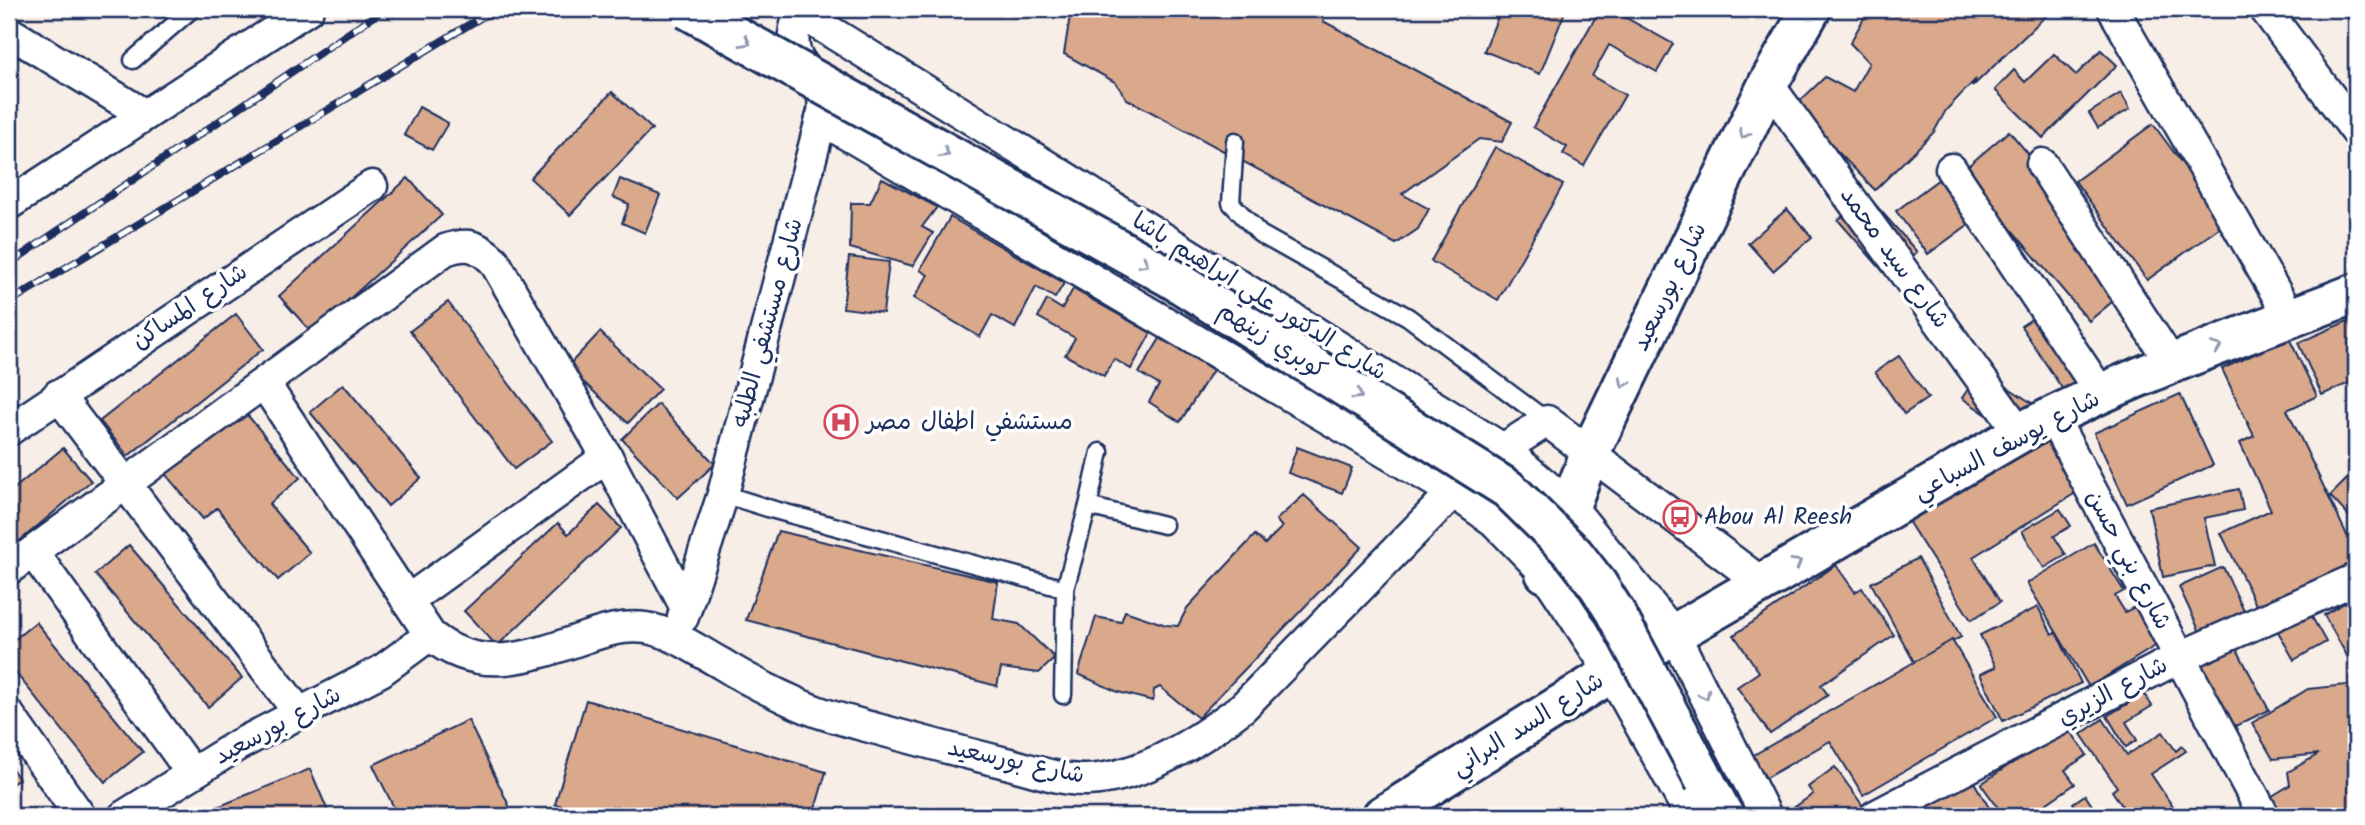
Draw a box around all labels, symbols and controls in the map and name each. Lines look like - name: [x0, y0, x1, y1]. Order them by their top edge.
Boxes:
- one-way arrow: [739, 34, 752, 47]
- one-way arrow: [1738, 127, 1752, 139]
- one-way arrow: [938, 145, 950, 158]
- street label: شارع سيد محمد: [1829, 179, 1959, 337]
- street label: شارع الدكتور علي ابراهيم باشا: [1124, 202, 1394, 392]
- street label: شارع مستشفي الطلبه: [721, 214, 815, 432]
- street label: شارع بورسعيد: [1622, 216, 1718, 358]
- street label: شارع المساكن: [124, 254, 256, 360]
- one-way arrow: [1137, 255, 1149, 268]
- street label: كوبري زينهم: [1210, 292, 1334, 390]
- one-way arrow: [2210, 342, 2222, 356]
- one-way arrow: [1618, 376, 1632, 388]
- street label: شارع يوسف السباعي: [1907, 380, 2107, 512]
- one-way arrow: [1351, 387, 1364, 400]
- hospital icon: مستشفي اطفال مصر: [822, 403, 860, 441]
- place label: مستشفي اطفال مصر: [864, 403, 1073, 442]
- street label: شارع بني حسن: [2075, 483, 2181, 637]
- bus stop icon: Abou Al Reesh: [1661, 498, 1699, 536]
- place label: Abou Al Reesh: [1704, 498, 1852, 537]
- one-way arrow: [1790, 558, 1803, 571]
- street label: شارع الزيري: [2051, 647, 2175, 737]
- street label: شارع السد البراني: [1444, 662, 1612, 788]
- street label: شارع بورسعيد: [207, 676, 349, 776]
- one-way arrow: [1697, 688, 1711, 700]
- street label: شارع بورسعيد: [944, 728, 1088, 796]

